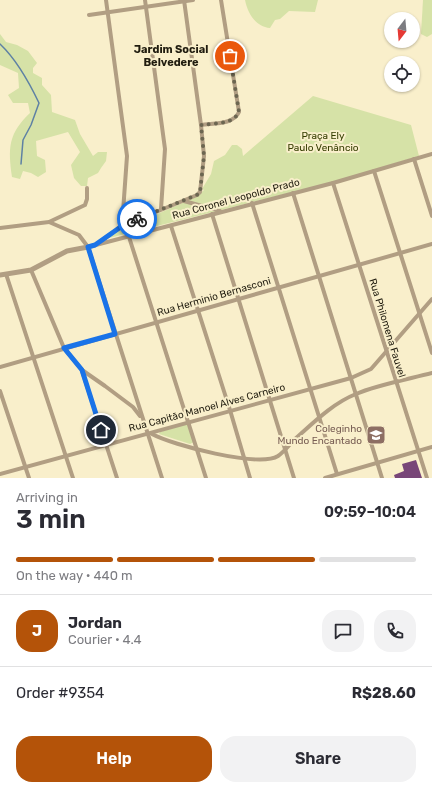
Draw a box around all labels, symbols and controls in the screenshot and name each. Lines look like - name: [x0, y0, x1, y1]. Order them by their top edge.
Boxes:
- north arrow: [384, 12, 420, 48]
- map controls: [384, 12, 420, 92]
- pin: [213, 39, 247, 73]
- district label: Jardim Social Belvedere: [134, 43, 208, 69]
- icon: bag: [219, 45, 241, 67]
- button: locate: [384, 56, 420, 92]
- park label: Praça Ely Paulo Venâncio: [287, 130, 359, 154]
- street label: Rua Coronel Leopoldo Prado: [171, 176, 301, 222]
- courier: [117, 199, 157, 239]
- icon: bike: [126, 208, 148, 230]
- street label: Rua Herminio Bernasconi: [156, 275, 272, 319]
- street label: Rua Philomena Fauvel: [366, 277, 408, 379]
- street label: Rua Capitão Manoel Alves Carneiro: [128, 381, 287, 435]
- pin: [84, 413, 118, 447]
- icon: home: [90, 419, 112, 441]
- place label: Coleginho Mundo Encantado: [278, 423, 362, 447]
- school or university icon: Coleginho Mundo Encantado: [365, 424, 387, 446]
- text: Arriving in: [16, 490, 78, 505]
- text: 09:59–10:04: [324, 503, 416, 521]
- text: 3 min: [16, 504, 86, 535]
- text: On the way · 440 m: [16, 568, 133, 583]
- button: chat: [322, 610, 364, 652]
- button: phone: [374, 610, 416, 652]
- text: Jordan: [68, 614, 122, 632]
- text: J: [32, 622, 42, 640]
- text: Courier · 4.4: [68, 632, 142, 647]
- text: Order #9354: [16, 684, 104, 702]
- text: R$28.60: [352, 684, 416, 702]
- button: Help: [16, 736, 212, 782]
- button: Share: [220, 736, 416, 782]

